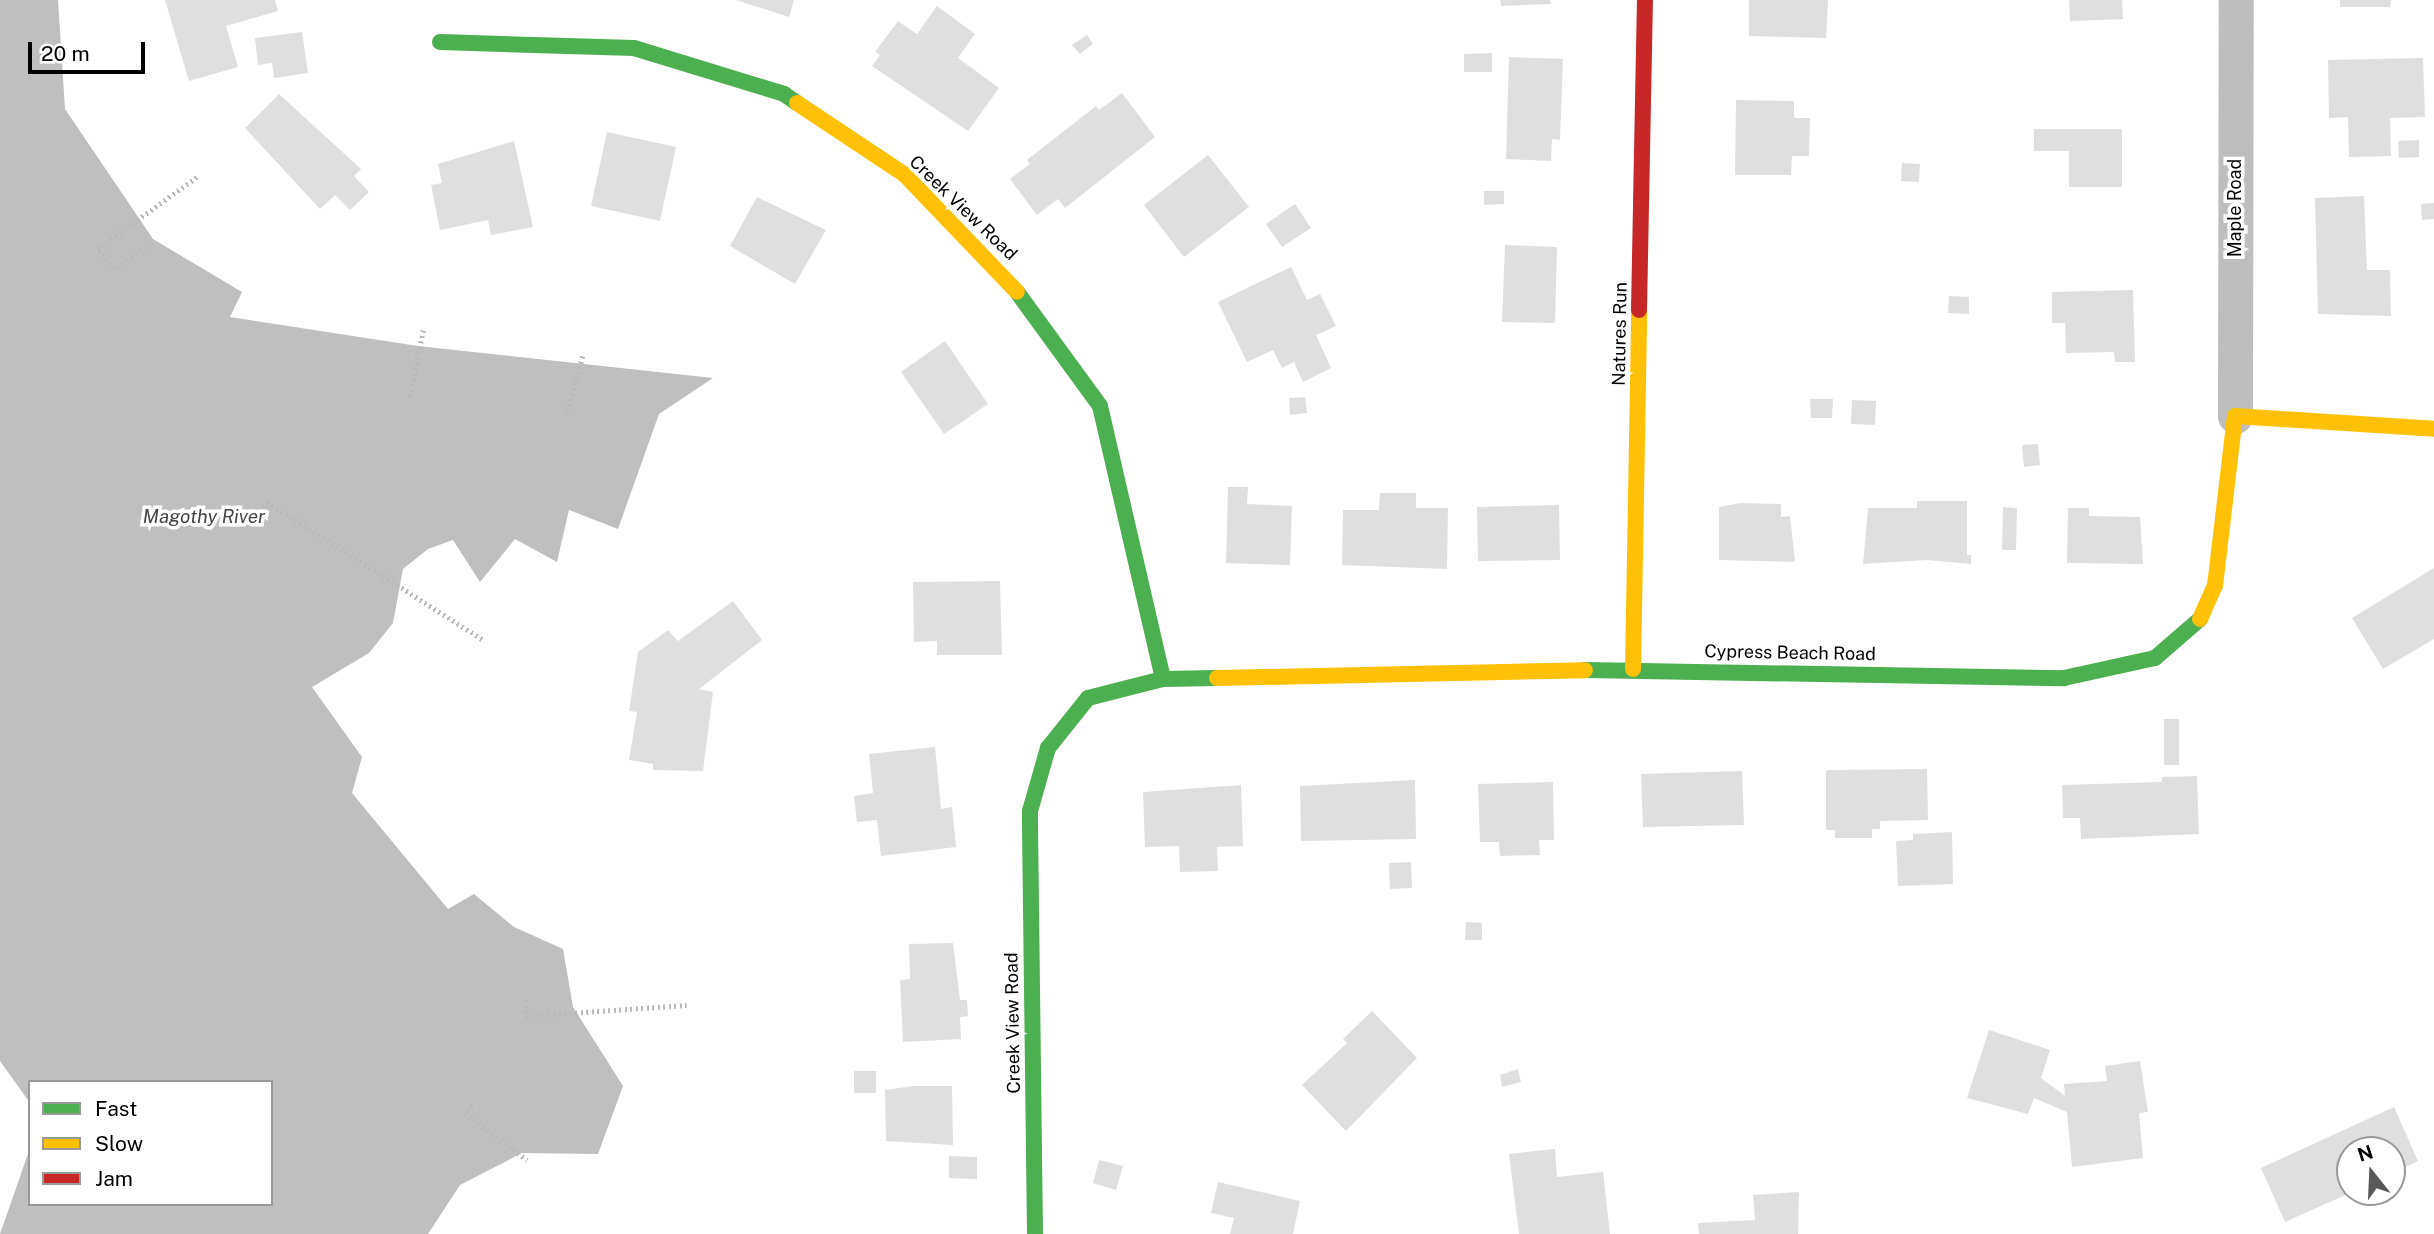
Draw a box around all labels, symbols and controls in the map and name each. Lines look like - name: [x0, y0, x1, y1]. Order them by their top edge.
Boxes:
- scale bar: [32, 28, 149, 72]
- text: 20 m: [41, 41, 90, 66]
- street label: Creek View Road: [904, 151, 1022, 265]
- street label: Maple Road: [2224, 159, 2246, 257]
- street label: Natures Run: [1608, 282, 1632, 386]
- water label: Magothy River: [143, 506, 265, 528]
- street label: Cypress Beach Road: [1704, 641, 1876, 665]
- street label: Creek View Road: [1001, 952, 1025, 1094]
- legend: [28, 1080, 273, 1206]
- text: Fast: [95, 1096, 137, 1121]
- text: Slow: [95, 1131, 143, 1156]
- north arrow: [2336, 1136, 2406, 1206]
- text: N: [2355, 1140, 2376, 1166]
- text: Jam: [95, 1166, 133, 1191]

